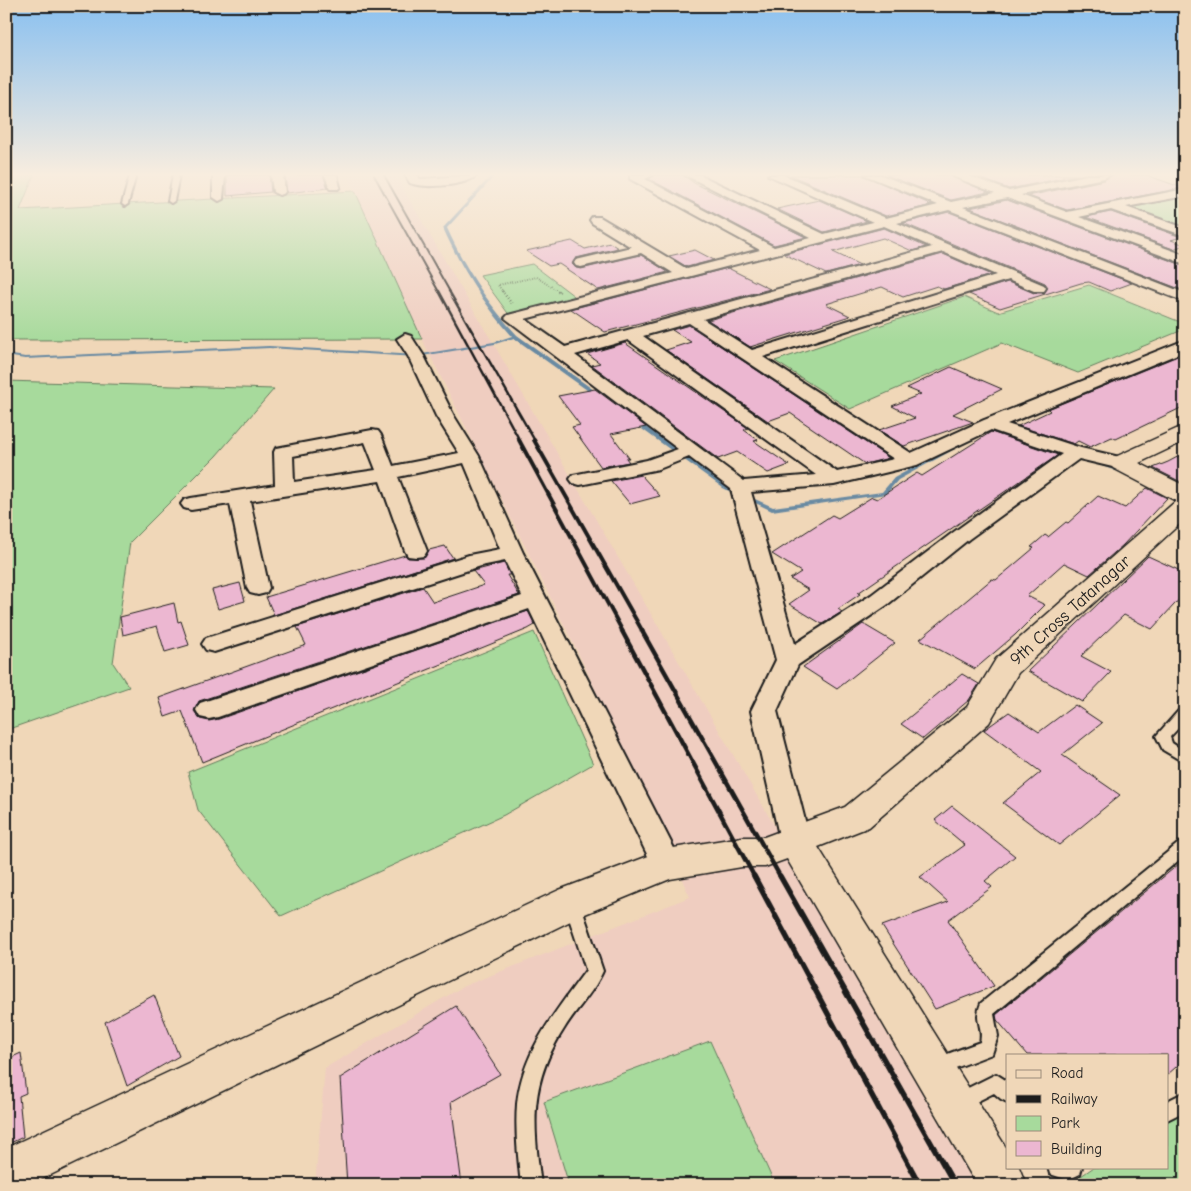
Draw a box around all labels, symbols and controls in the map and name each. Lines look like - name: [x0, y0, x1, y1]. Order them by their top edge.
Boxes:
- street label: 9th Cross Tatanagar: [1006, 550, 1136, 670]
- legend: [1006, 1054, 1168, 1168]
- text: Road: [1051, 1064, 1083, 1082]
- text: Railway: [1051, 1090, 1098, 1108]
- text: Park: [1051, 1114, 1080, 1132]
- text: Building: [1051, 1140, 1102, 1158]

